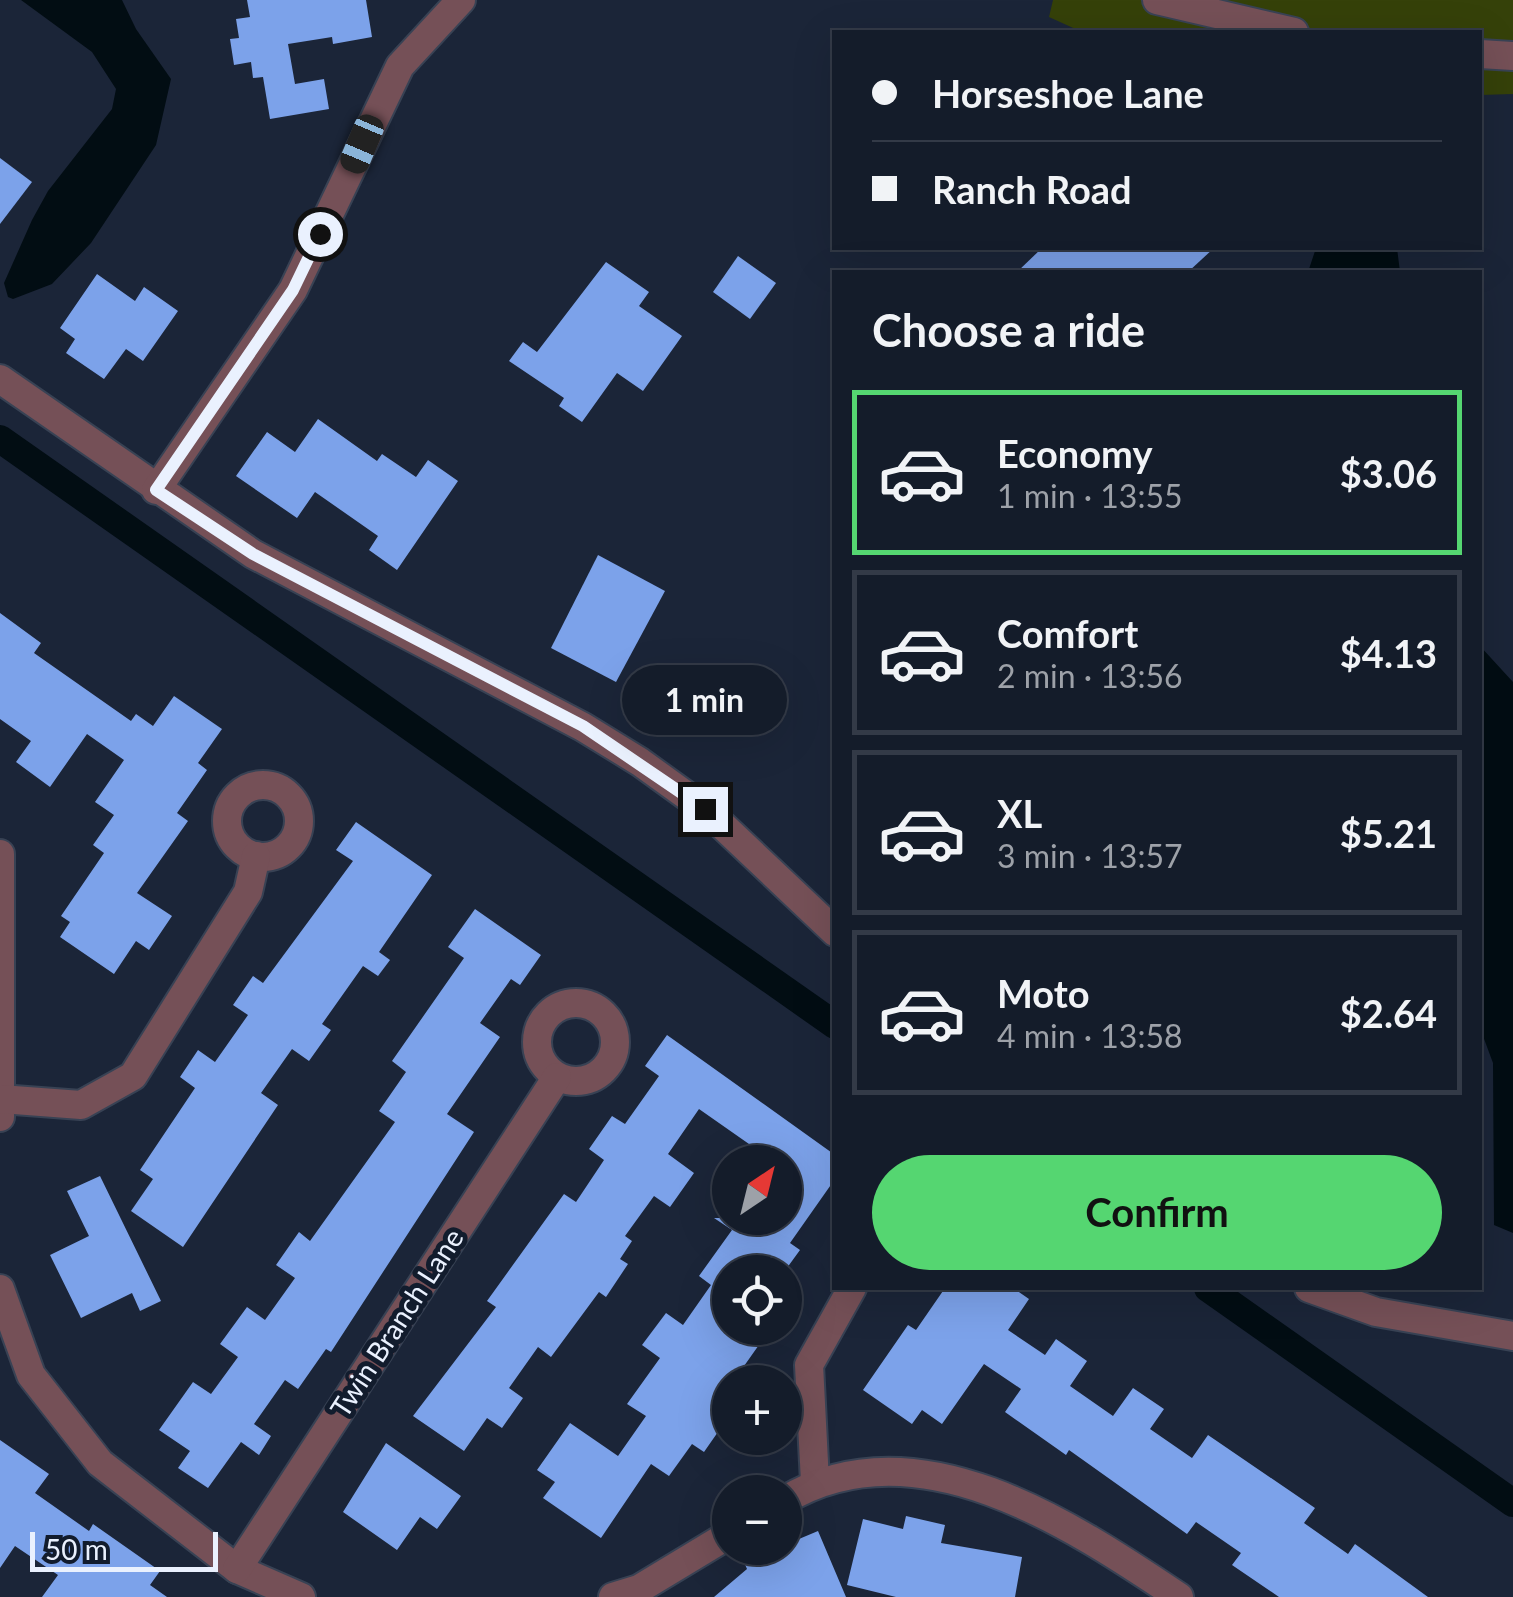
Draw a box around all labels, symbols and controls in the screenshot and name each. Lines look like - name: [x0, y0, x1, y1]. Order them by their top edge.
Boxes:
- text: Horseshoe Lane: [932, 70, 1204, 116]
- car: [336, 111, 388, 177]
- text: Ranch Road: [932, 166, 1132, 212]
- route start: [298, 212, 343, 257]
- text: Choose a ride: [872, 303, 1145, 357]
- icon: car: [877, 428, 967, 518]
- text: Economy: [997, 430, 1152, 476]
- text: $3.06: [1340, 450, 1437, 496]
- text: 1 min · 13:55: [997, 476, 1183, 515]
- icon: car: [877, 608, 967, 698]
- text: Comfort: [997, 610, 1138, 656]
- text: $4.13: [1340, 630, 1437, 676]
- text: 2 min · 13:56: [997, 656, 1183, 695]
- callout: 1 min: [622, 664, 788, 734]
- text: 1 min: [665, 680, 744, 719]
- route end: [683, 787, 728, 832]
- icon: car: [877, 788, 967, 878]
- text: XL: [997, 790, 1042, 836]
- text: $5.21: [1340, 810, 1437, 856]
- text: 3 min · 13:57: [997, 836, 1183, 875]
- icon: car: [877, 968, 967, 1058]
- text: Moto: [997, 970, 1090, 1016]
- text: $2.64: [1340, 990, 1437, 1036]
- text: 4 min · 13:58: [997, 1016, 1183, 1055]
- north arrow: [712, 1145, 802, 1235]
- map controls: [712, 1145, 802, 1565]
- button: Confirm: [872, 1155, 1442, 1270]
- street label: Twin Branch Lane: [323, 1222, 470, 1423]
- button: locate: [712, 1255, 802, 1345]
- button: +: [712, 1365, 802, 1455]
- button: −: [712, 1475, 802, 1565]
- scale bar: [30, 1527, 218, 1572]
- text: 50 m: [45, 1532, 108, 1566]

